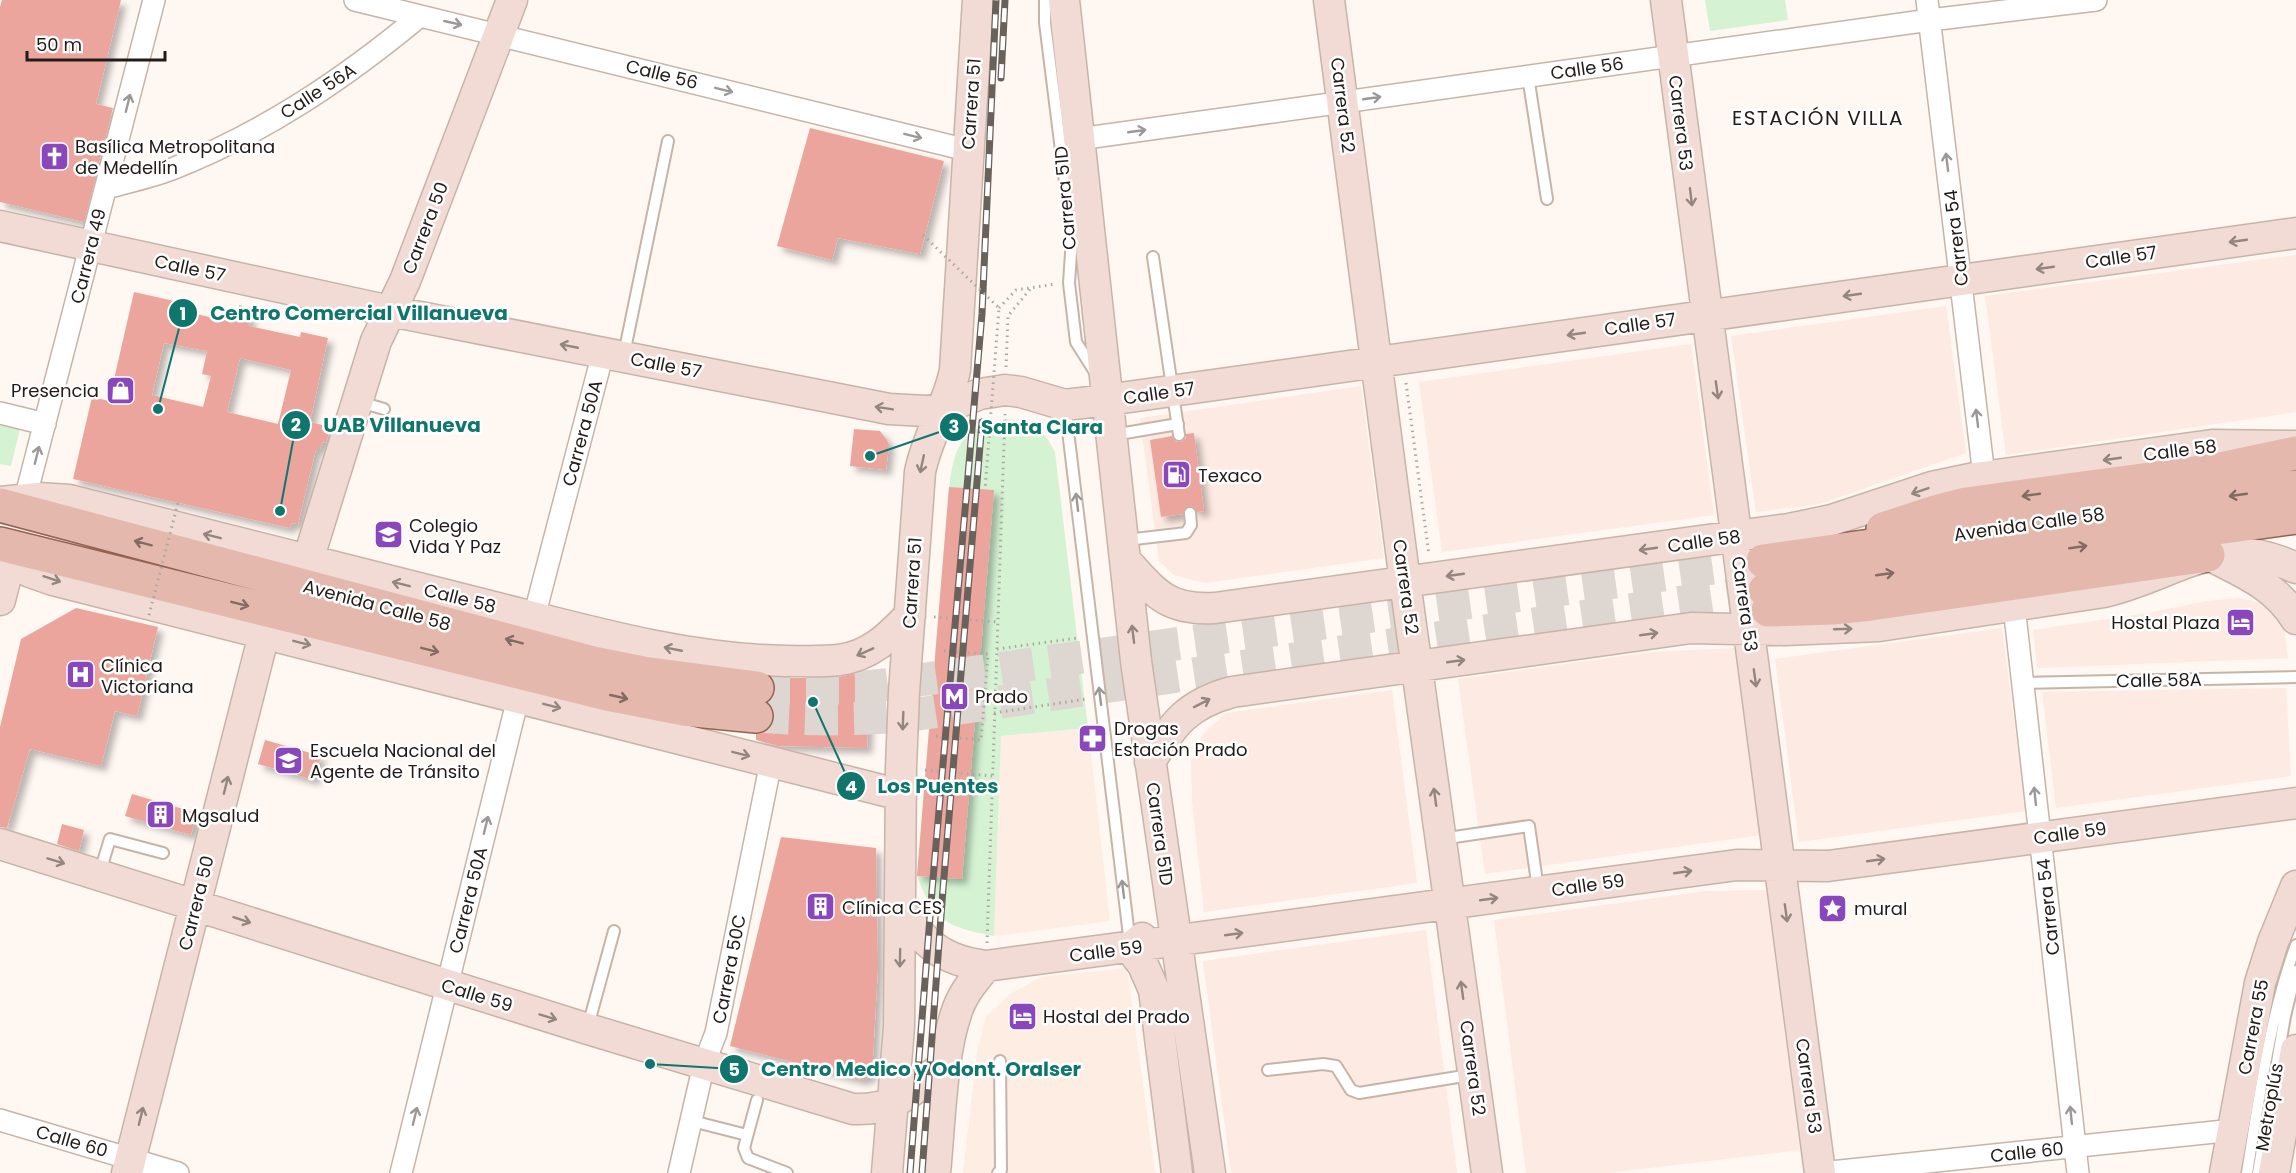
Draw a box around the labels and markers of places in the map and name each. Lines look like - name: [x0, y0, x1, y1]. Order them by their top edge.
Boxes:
- place label: Basílica Metropolitana de Medellín: [75, 134, 275, 180]
- church icon: Basílica Metropolitana de Medellín: [38, 140, 70, 172]
- callout: Centro Comercial Villanueva: [168, 294, 520, 332]
- shop icon: Presencia: [104, 374, 136, 406]
- place label: Presencia: [11, 378, 99, 403]
- callout: UAB Villanueva: [281, 406, 493, 444]
- callout: Santa Clara: [939, 408, 1115, 446]
- fuel station icon: Texaco: [1161, 459, 1193, 491]
- place label: Texaco: [1198, 463, 1262, 488]
- place label: Colegio Vida Y Paz: [409, 513, 501, 559]
- school or university icon: Colegio Vida Y Paz: [372, 519, 404, 551]
- hotel icon: Hostal Plaza: [2225, 606, 2257, 638]
- place label: Hostal Plaza: [2111, 610, 2220, 635]
- place label: Clínica Victoriana: [101, 653, 194, 699]
- hospital icon: Clínica Victoriana: [64, 659, 96, 691]
- metro station icon: Prado: [938, 680, 970, 712]
- place label: Prado: [975, 684, 1028, 709]
- place label: Drogas Estación Prado: [1114, 716, 1248, 762]
- pharmacy icon: Drogas Estación Prado: [1077, 722, 1109, 754]
- place label: Escuela Nacional del Agente de Tránsito: [310, 738, 496, 784]
- school or university icon: Escuela Nacional del Agente de Tránsito: [273, 744, 305, 776]
- callout: Los Puentes: [836, 767, 1011, 805]
- building icon: Mgsalud: [145, 799, 177, 831]
- place label: Mgsalud: [182, 803, 259, 828]
- building icon: Clínica CES: [805, 891, 837, 923]
- place icon: mural: [1817, 892, 1849, 924]
- place label: Clínica CES: [842, 895, 942, 920]
- place label: mural: [1854, 896, 1907, 921]
- hotel icon: Hostal del Prado: [1006, 1000, 1038, 1032]
- place label: Hostal del Prado: [1043, 1004, 1190, 1029]
- callout: Centro Medico y Odont. Oralser: [719, 1050, 1093, 1088]

